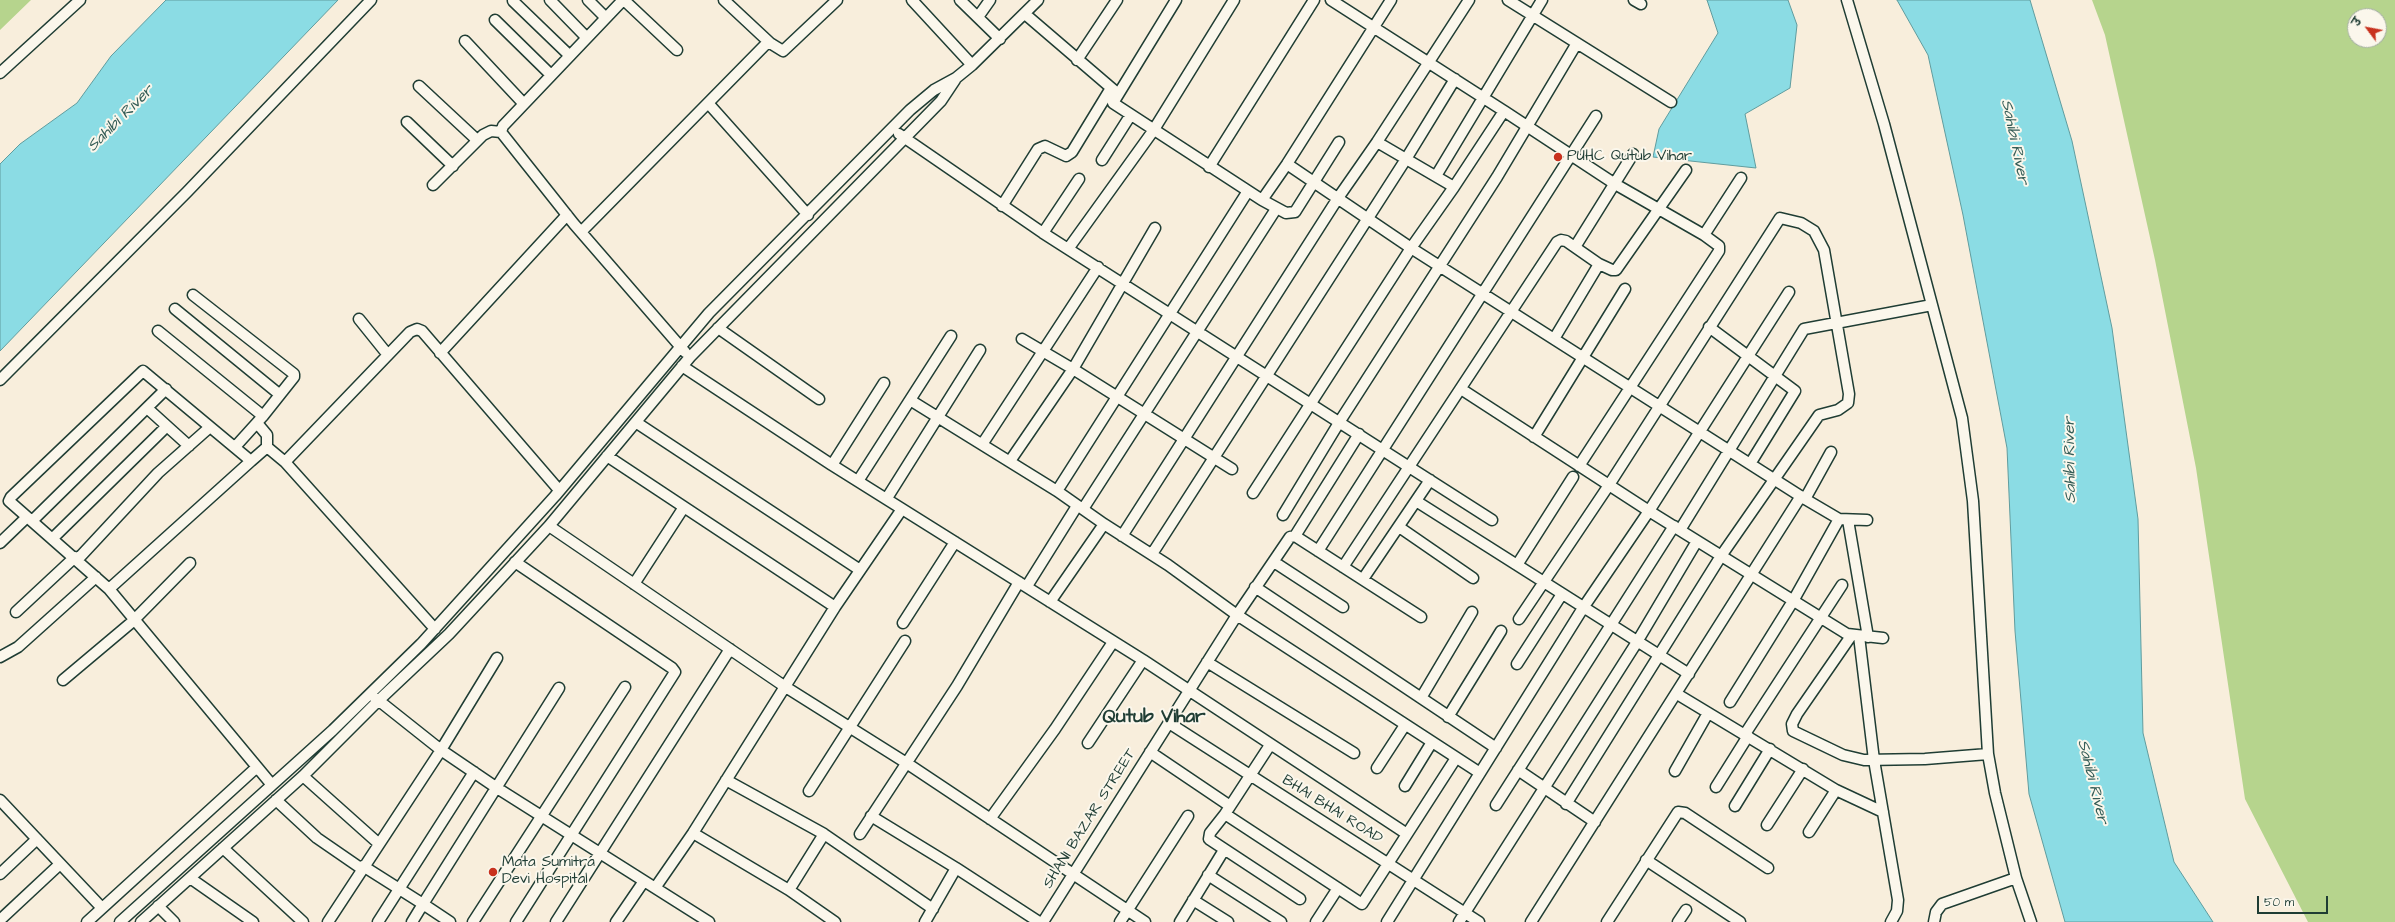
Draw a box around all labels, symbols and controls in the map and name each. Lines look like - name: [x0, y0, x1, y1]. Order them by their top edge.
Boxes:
- north arrow: [2347, 8, 2387, 48]
- text: उ: [2349, 15, 2366, 29]
- water label: Sahibi River: [84, 82, 158, 156]
- water label: Sahibi River: [1996, 98, 2032, 186]
- place label: PUHC Qutub Vihar: [1567, 148, 1692, 166]
- marker: PUHC Qutub Vihar: [1552, 151, 1564, 163]
- water label: Sahibi River: [2061, 417, 2081, 503]
- district label: Qutub Vihar: [1102, 707, 1206, 729]
- water label: Sahibi River: [2072, 738, 2112, 826]
- street label: SHANI BAZAR STREET: [1040, 746, 1140, 892]
- street label: BHAI BHAI ROAD: [1278, 772, 1386, 848]
- place label: Mata Sumitra Devi Hospital: [502, 854, 595, 889]
- marker: Mata Sumitra Devi Hospital: [487, 866, 499, 878]
- scale bar: [2259, 888, 2330, 914]
- text: 50 m: [2264, 894, 2294, 911]

